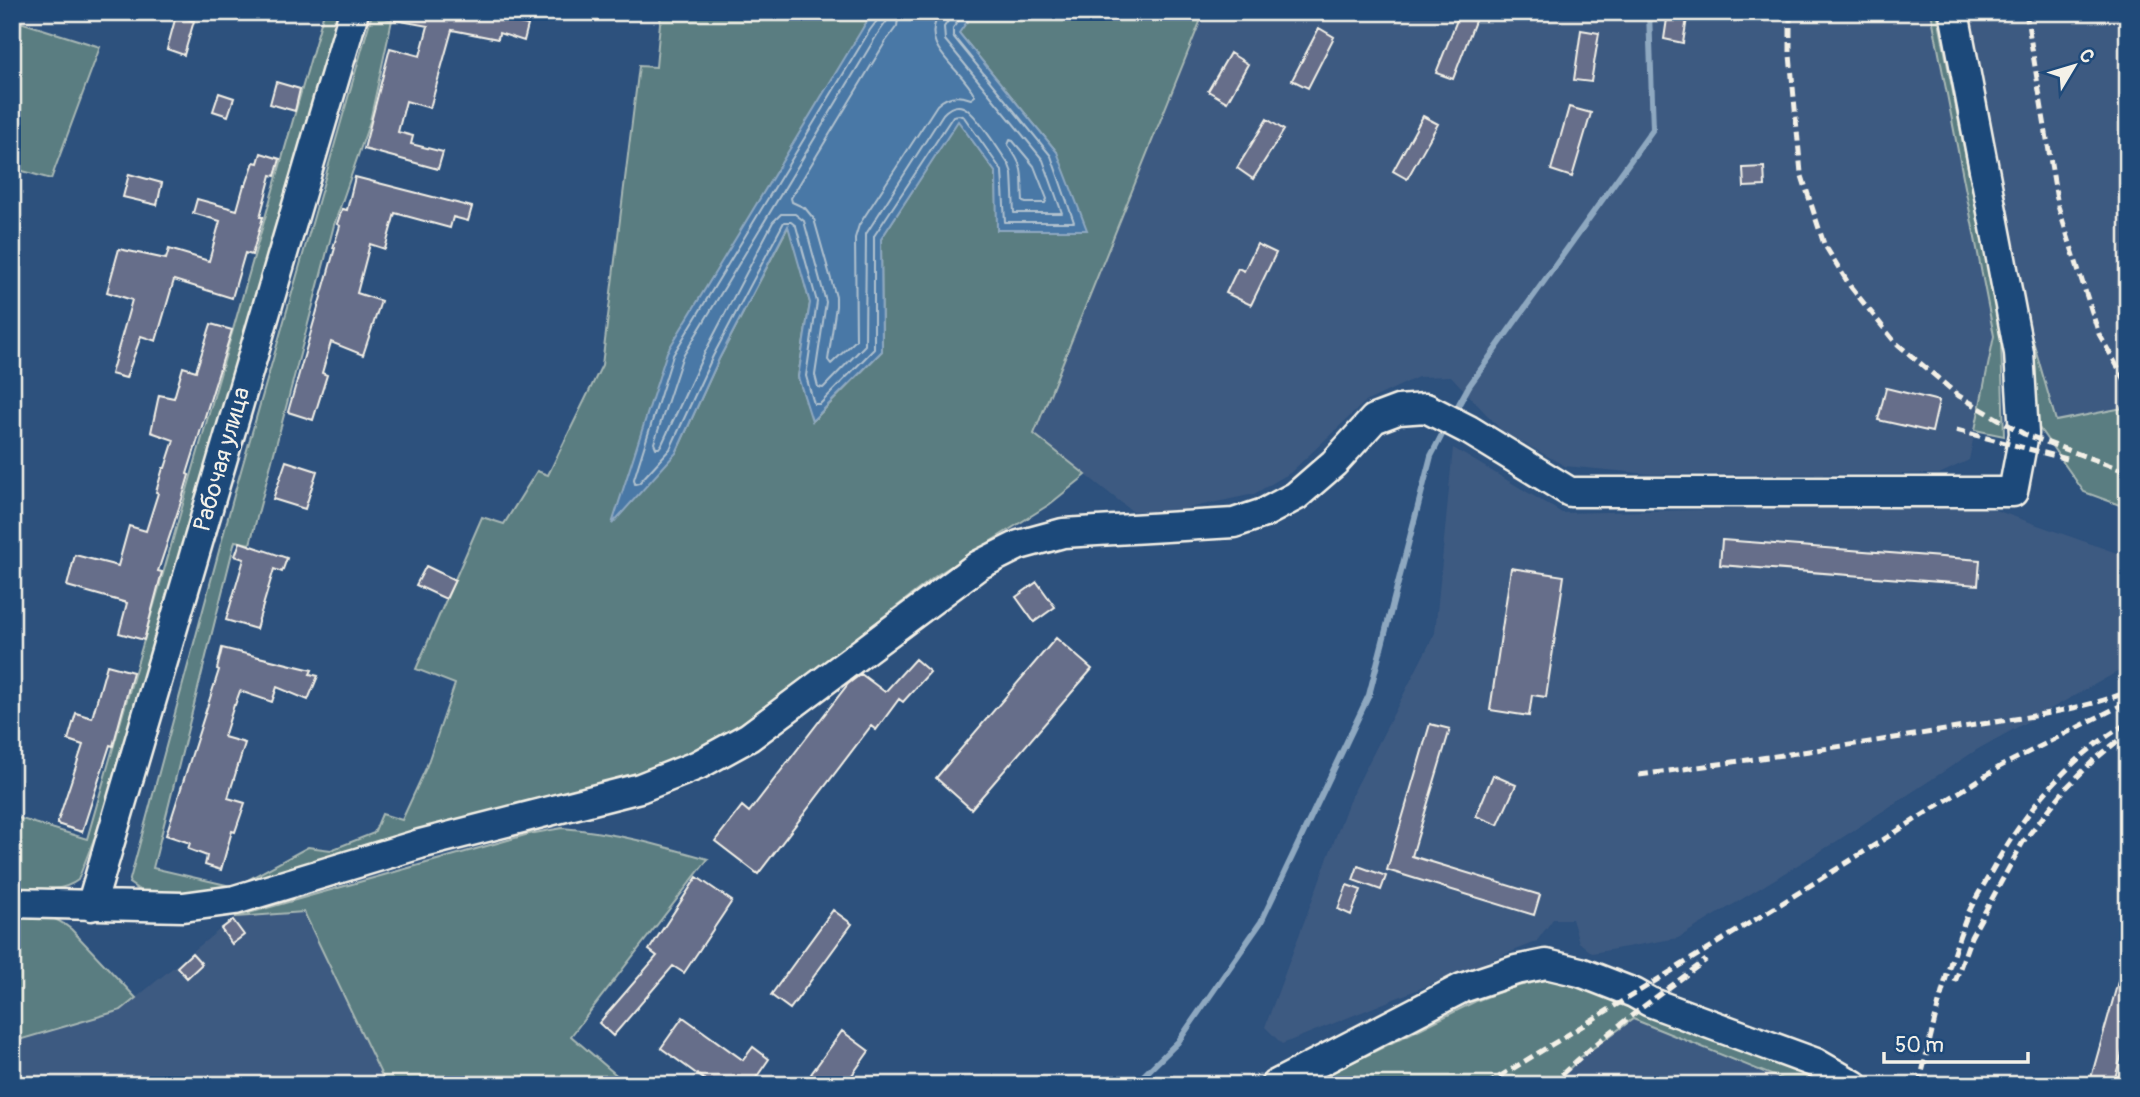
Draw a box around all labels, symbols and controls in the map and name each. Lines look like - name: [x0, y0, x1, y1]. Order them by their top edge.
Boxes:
- north arrow: [2038, 32, 2108, 102]
- text: С: [2074, 44, 2100, 68]
- street label: Рабочая улица: [188, 384, 256, 534]
- scale bar: [1884, 1020, 2028, 1064]
- text: 50 m: [1895, 1032, 1944, 1059]

